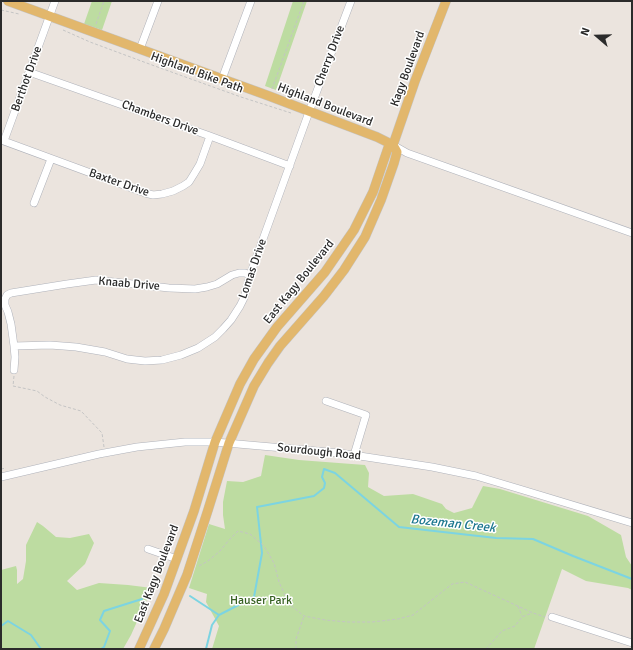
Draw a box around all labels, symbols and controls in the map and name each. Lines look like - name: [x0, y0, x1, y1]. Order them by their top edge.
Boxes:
- north arrow: [577, 16, 617, 56]
- street label: Cherry Drive: [312, 24, 348, 88]
- text: N: [578, 26, 593, 38]
- street label: Kagy Boulevard: [388, 29, 428, 109]
- street label: Berthot Drive: [9, 44, 45, 114]
- street label: Highland Bike Path: [149, 50, 245, 96]
- street label: Highland Boulevard: [275, 80, 375, 130]
- street label: Chambers Drive: [120, 97, 200, 139]
- street label: Baxter Drive: [87, 166, 151, 200]
- street label: Lomas Drive: [236, 237, 270, 301]
- street label: East Kagy Boulevard: [261, 237, 337, 327]
- street label: Knaab Drive: [98, 274, 160, 294]
- street label: Sourdough Road: [276, 440, 362, 464]
- water label: Bozeman Creek: [410, 512, 496, 536]
- street label: East Kagy Boulevard: [132, 523, 182, 625]
- park label: Hauser Park: [230, 594, 292, 608]

